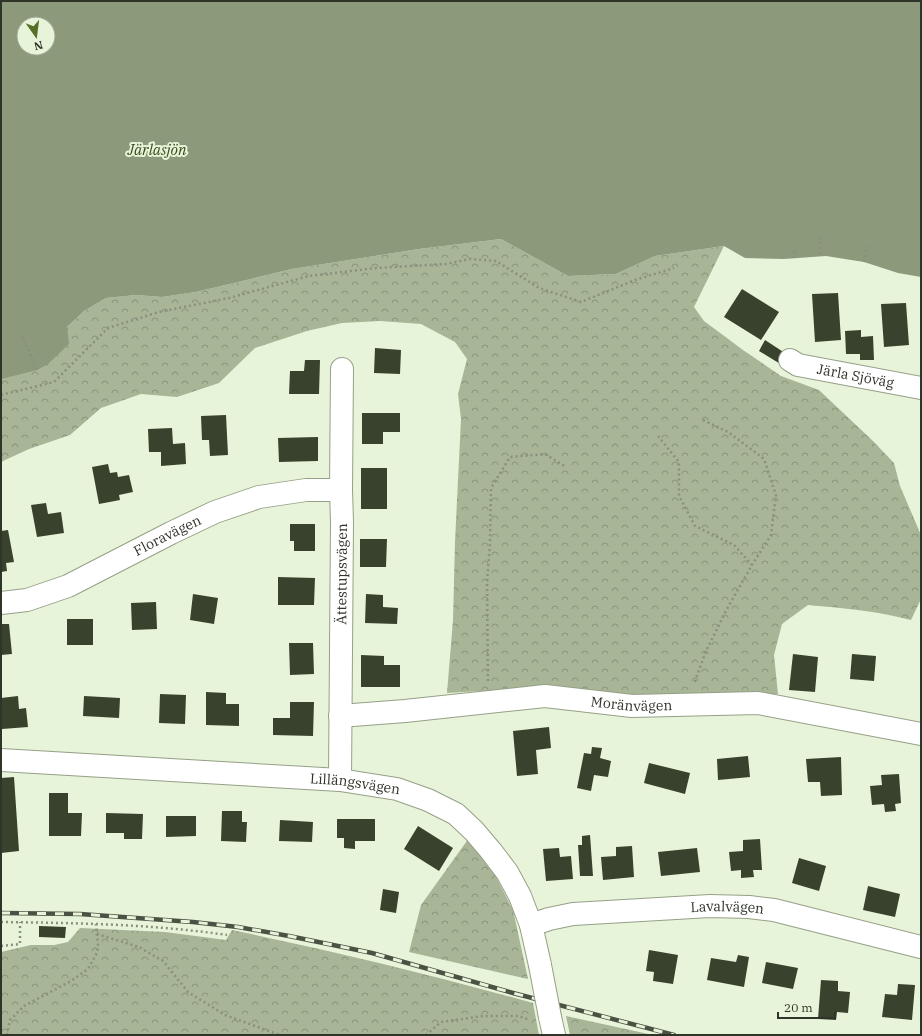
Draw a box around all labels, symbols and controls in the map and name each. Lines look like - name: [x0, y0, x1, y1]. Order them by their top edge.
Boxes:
- north arrow: [16, 16, 56, 56]
- text: N: [32, 38, 44, 54]
- water label: Järlasjön: [126, 140, 187, 159]
- street label: Järla Sjöväg: [816, 360, 896, 392]
- street label: Floravägen: [130, 511, 204, 560]
- street label: Ättestupsvägen: [332, 523, 351, 625]
- street label: Moränvägen: [590, 692, 673, 715]
- street label: Lillängsvägen: [309, 769, 402, 798]
- street label: Lavalvägen: [690, 897, 765, 918]
- scale bar: [778, 994, 835, 1020]
- text: 20 m: [784, 1000, 813, 1015]

